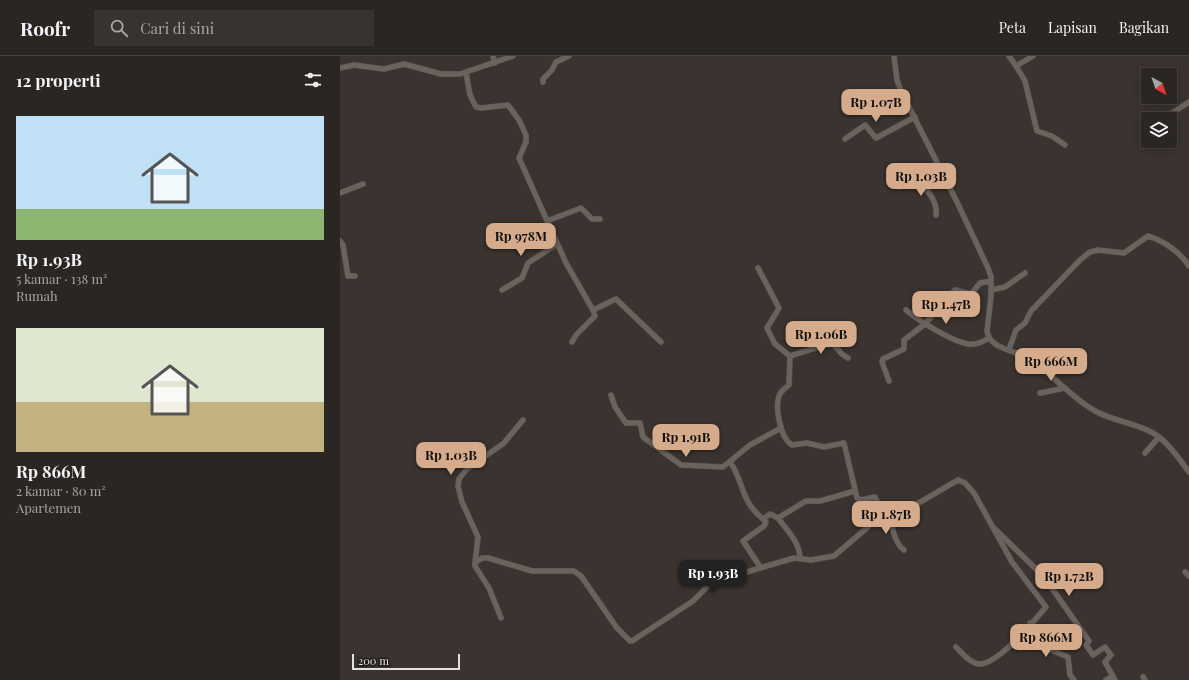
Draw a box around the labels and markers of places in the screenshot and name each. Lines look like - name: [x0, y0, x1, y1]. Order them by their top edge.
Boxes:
- pin: Rp 1.07B: [835, 89, 917, 123]
- pin: Rp 1.03B: [880, 163, 962, 197]
- pin: Rp 978M: [484, 223, 558, 257]
- pin: Rp 1.47B: [905, 291, 987, 325]
- pin: Rp 1.06B: [780, 321, 862, 355]
- pin: Rp 666M: [1014, 348, 1088, 382]
- pin: Rp 1.91B: [645, 424, 727, 458]
- pin: Rp 1.03B: [410, 442, 492, 476]
- pin: Rp 1.87B: [845, 501, 927, 535]
- pin: Rp 1.93B: [672, 560, 754, 594]
- pin: Rp 1.72B: [1028, 563, 1110, 597]
- pin: Rp 866M: [1009, 624, 1083, 658]

